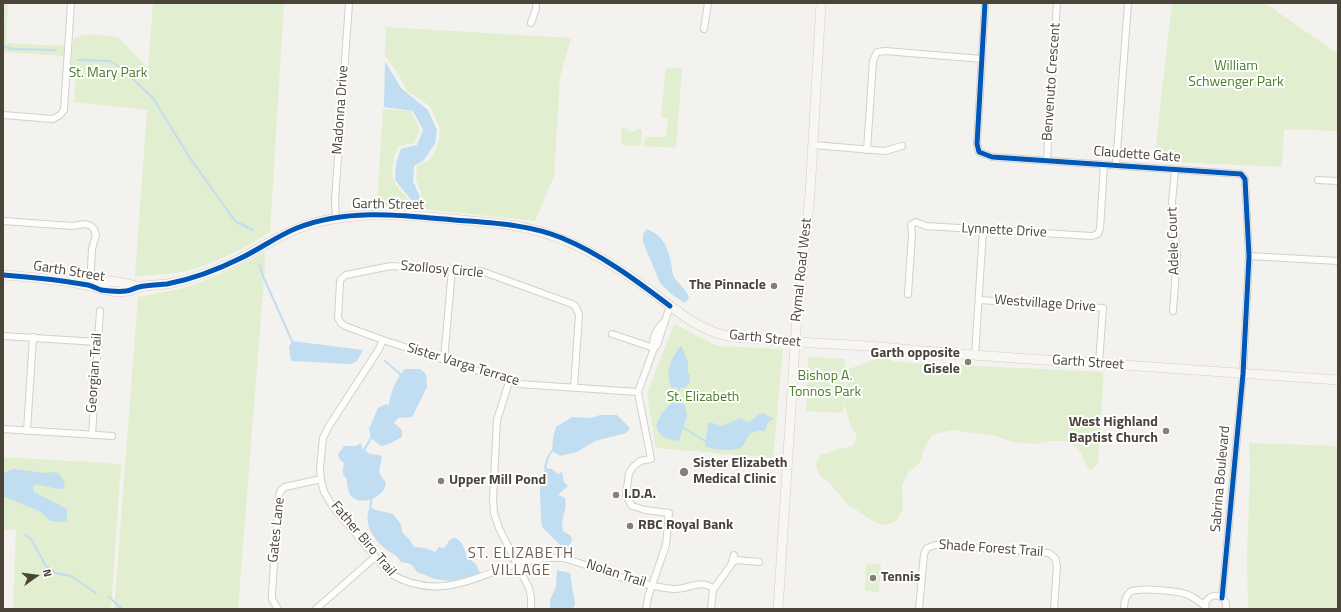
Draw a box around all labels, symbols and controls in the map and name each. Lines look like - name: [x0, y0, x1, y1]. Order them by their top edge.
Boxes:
- street label: Benvenuto Crescent: [1039, 22, 1065, 142]
- park label: William Schwenger Park: [1188, 59, 1284, 92]
- street label: Madonna Drive: [330, 65, 352, 155]
- park label: St. Mary Park: [69, 66, 147, 82]
- street label: Claudette Gate: [1093, 144, 1181, 166]
- street label: Garth Street: [352, 196, 424, 214]
- street label: Adele Court: [1164, 207, 1184, 275]
- street label: Rymal Road West: [788, 217, 816, 323]
- street label: Lynnette Drive: [961, 220, 1047, 242]
- street label: Garth Street: [32, 258, 106, 286]
- street label: Szollosy Circle: [400, 258, 484, 282]
- place label: The Pinnacle: [689, 278, 766, 294]
- marker: The Pinnacle: [769, 281, 779, 291]
- street label: Westvillage Drive: [994, 292, 1096, 316]
- street label: Garth Street: [728, 327, 802, 351]
- street label: Georgian Trail: [84, 332, 106, 414]
- street label: Sister Varga Terrace: [405, 340, 521, 390]
- place label: Garth opposite Gisele: [871, 346, 960, 378]
- street label: Garth Street: [1051, 352, 1125, 374]
- marker: Garth opposite Gisele: [963, 357, 973, 367]
- park label: Bishop A. Tonnos Park: [789, 369, 861, 402]
- park label: St. Elizabeth: [667, 390, 739, 406]
- place label: West Highland Baptist Church: [1069, 415, 1158, 448]
- street label: Sabrina Boulevard: [1208, 425, 1234, 533]
- marker: West Highland Baptist Church: [1161, 426, 1171, 436]
- place label: Sister Elizabeth Medical Clinic: [693, 456, 788, 488]
- marker: Sister Elizabeth Medical Clinic: [678, 466, 690, 478]
- place label: Upper Mill Pond: [449, 473, 546, 489]
- marker: Upper Mill Pond: [436, 476, 446, 486]
- place label: I.D.A.: [624, 487, 656, 503]
- marker: I.D.A.: [611, 490, 621, 500]
- street label: Gates Lane: [265, 497, 289, 563]
- street label: Father Biro Trail: [327, 498, 399, 580]
- place label: RBC Royal Bank: [638, 518, 733, 534]
- marker: RBC Royal Bank: [625, 521, 635, 531]
- street label: Shade Forest Trail: [938, 537, 1044, 561]
- district label: ST. ELIZABETH VILLAGE: [468, 545, 574, 580]
- north arrow: [16, 556, 56, 596]
- street label: Nolan Trail: [584, 556, 648, 592]
- text: N: [39, 567, 56, 579]
- place label: Tennis: [881, 570, 920, 586]
- marker: Tennis: [868, 573, 878, 583]

